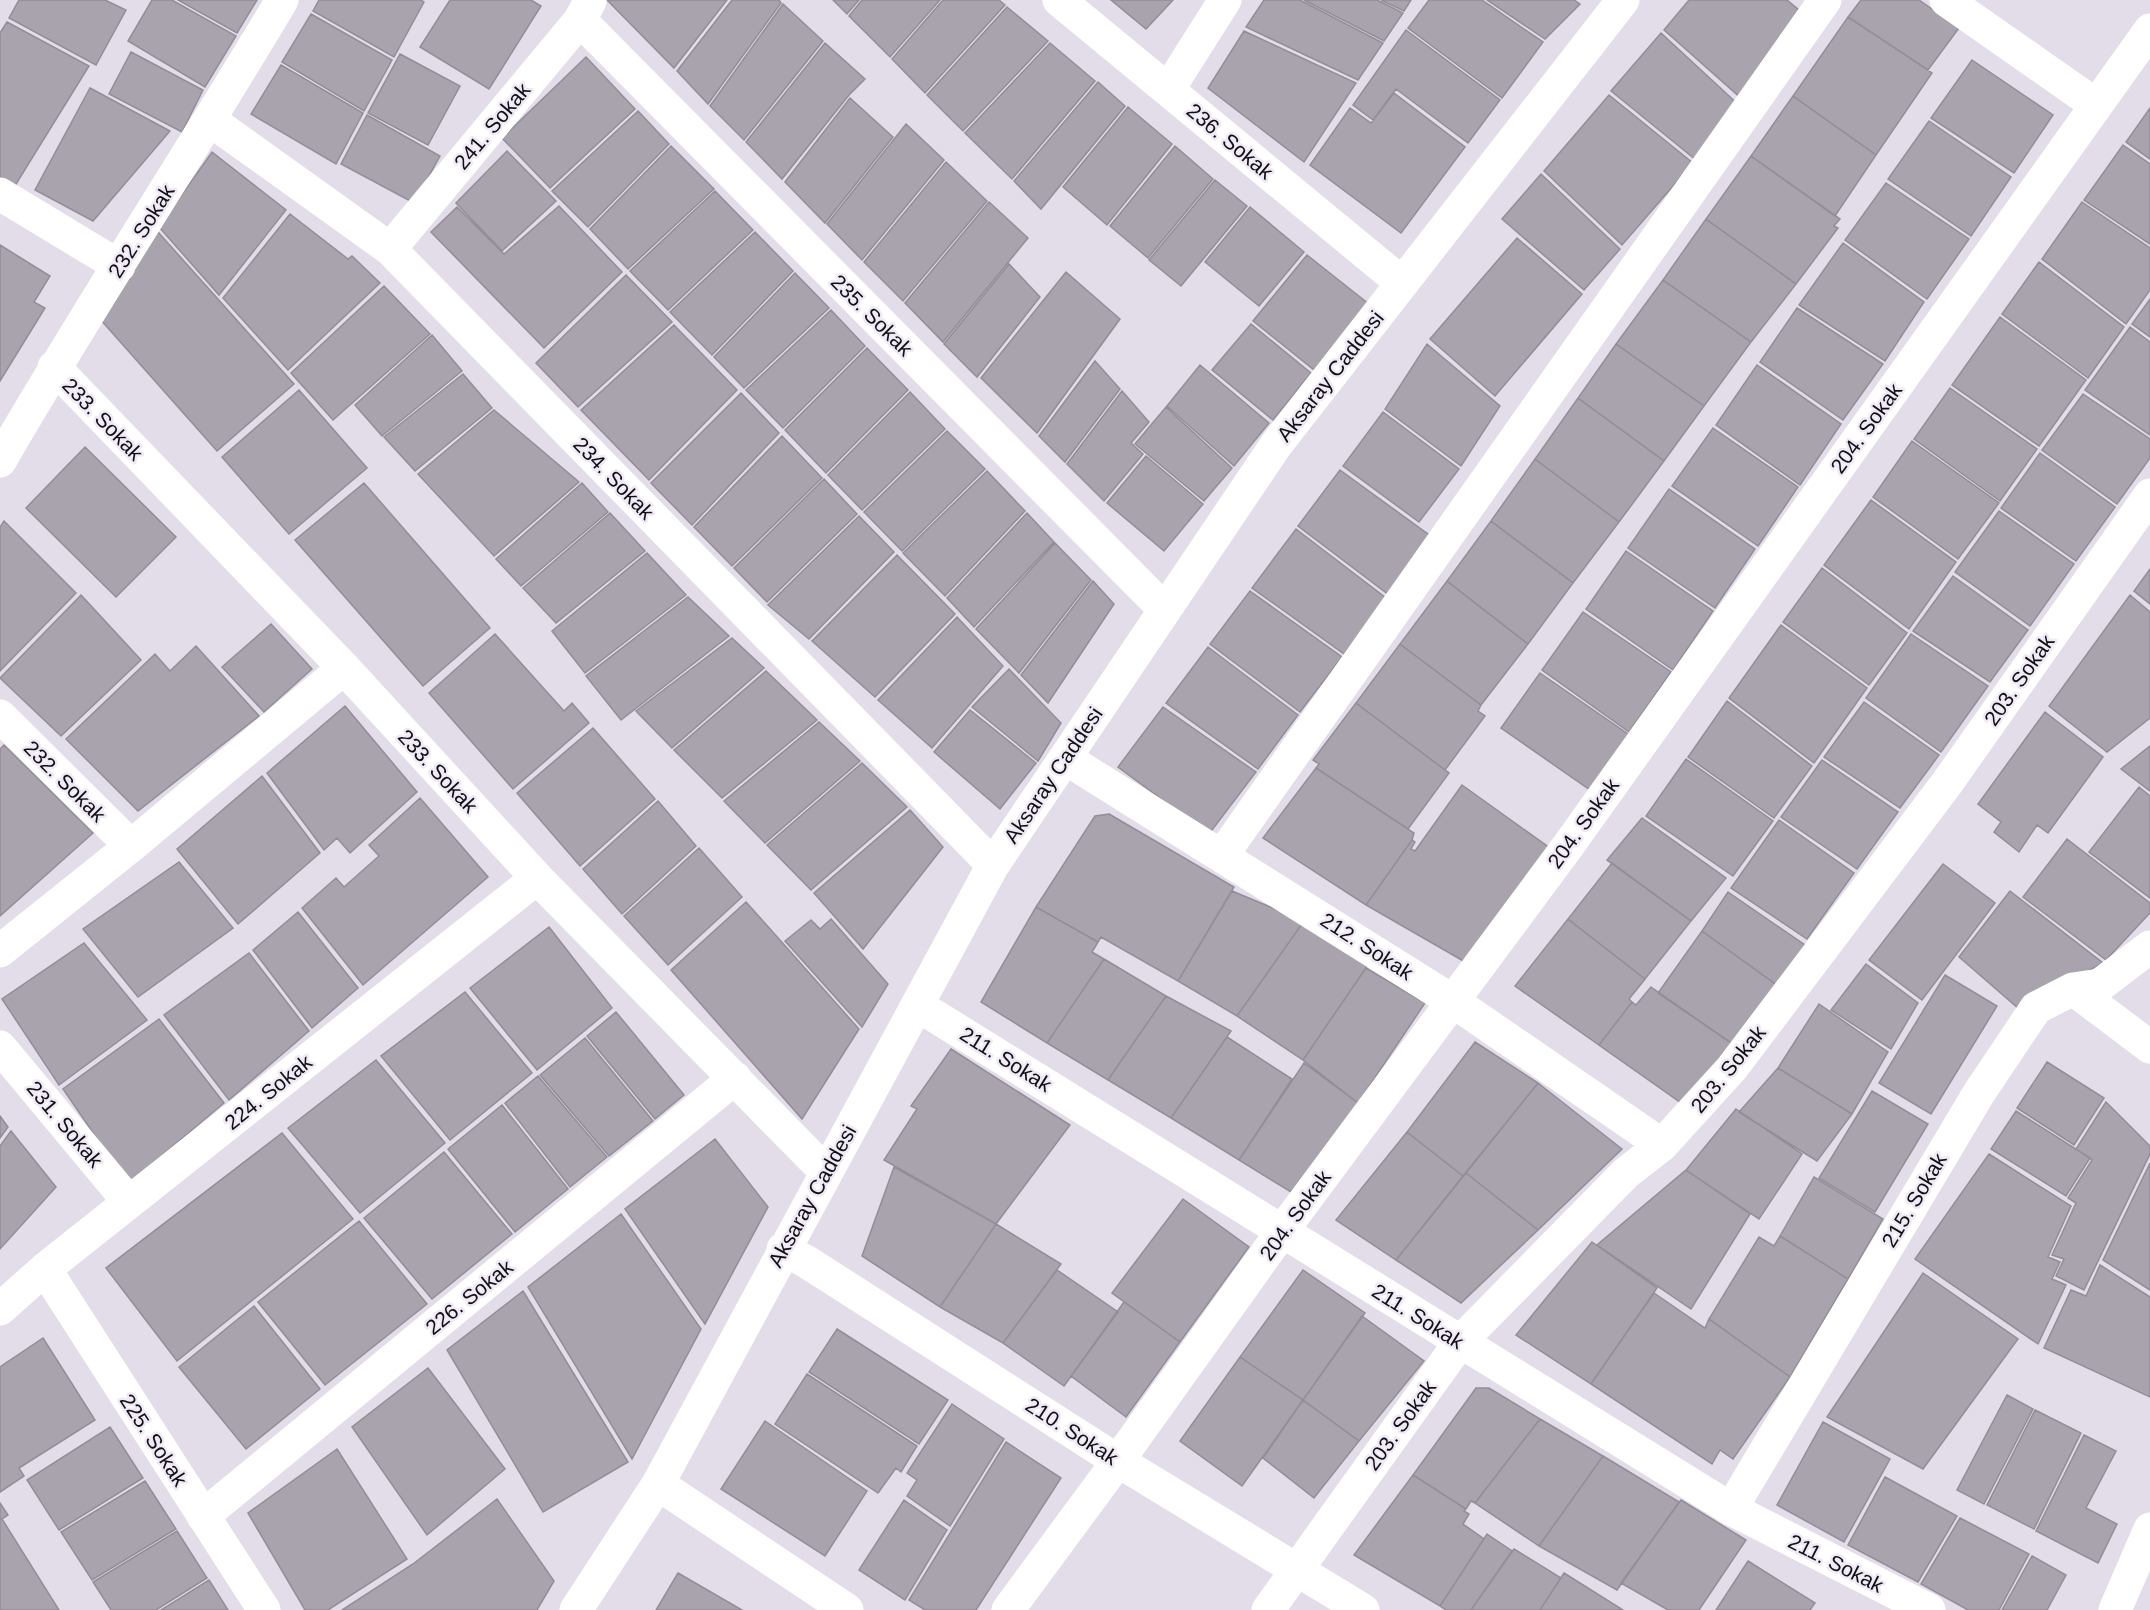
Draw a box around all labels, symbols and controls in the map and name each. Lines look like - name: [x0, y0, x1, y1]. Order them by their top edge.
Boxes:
- street label: 241. Sokak: [449, 78, 535, 174]
- street label: 236. Sokak: [1182, 98, 1278, 184]
- street label: 232. Sokak: [103, 180, 179, 282]
- street label: 235. Sokak: [827, 270, 918, 361]
- street label: Aksaray Caddesi: [1272, 306, 1388, 446]
- street label: 233. Sokak: [58, 373, 148, 465]
- street label: 204. Sokak: [1826, 378, 1906, 477]
- street label: 234. Sokak: [569, 432, 659, 524]
- street label: 203. Sokak: [1979, 630, 2059, 730]
- street label: Aksaray Caddesi: [999, 703, 1107, 847]
- street label: 233. Sokak: [394, 725, 483, 818]
- street label: 232. Sokak: [20, 736, 111, 827]
- street label: 204. Sokak: [1543, 773, 1623, 872]
- street label: 212. Sokak: [1317, 908, 1418, 985]
- street label: 203. Sokak: [1686, 1021, 1770, 1117]
- street label: 211. Sokak: [956, 1022, 1056, 1096]
- street label: 224. Sokak: [220, 1050, 316, 1134]
- street label: 231. Sokak: [22, 1076, 108, 1172]
- street label: Aksaray Caddesi: [763, 1121, 861, 1271]
- street label: 215. Sokak: [1877, 1149, 1951, 1251]
- street label: 204. Sokak: [1255, 1165, 1335, 1264]
- street label: 226. Sokak: [421, 1255, 517, 1339]
- street label: 211. Sokak: [1368, 1279, 1468, 1353]
- street label: 203. Sokak: [1360, 1375, 1440, 1474]
- street label: 225. Sokak: [116, 1390, 193, 1491]
- street label: 210. Sokak: [1022, 1393, 1123, 1470]
- street label: 211. Sokak: [1785, 1529, 1888, 1597]

